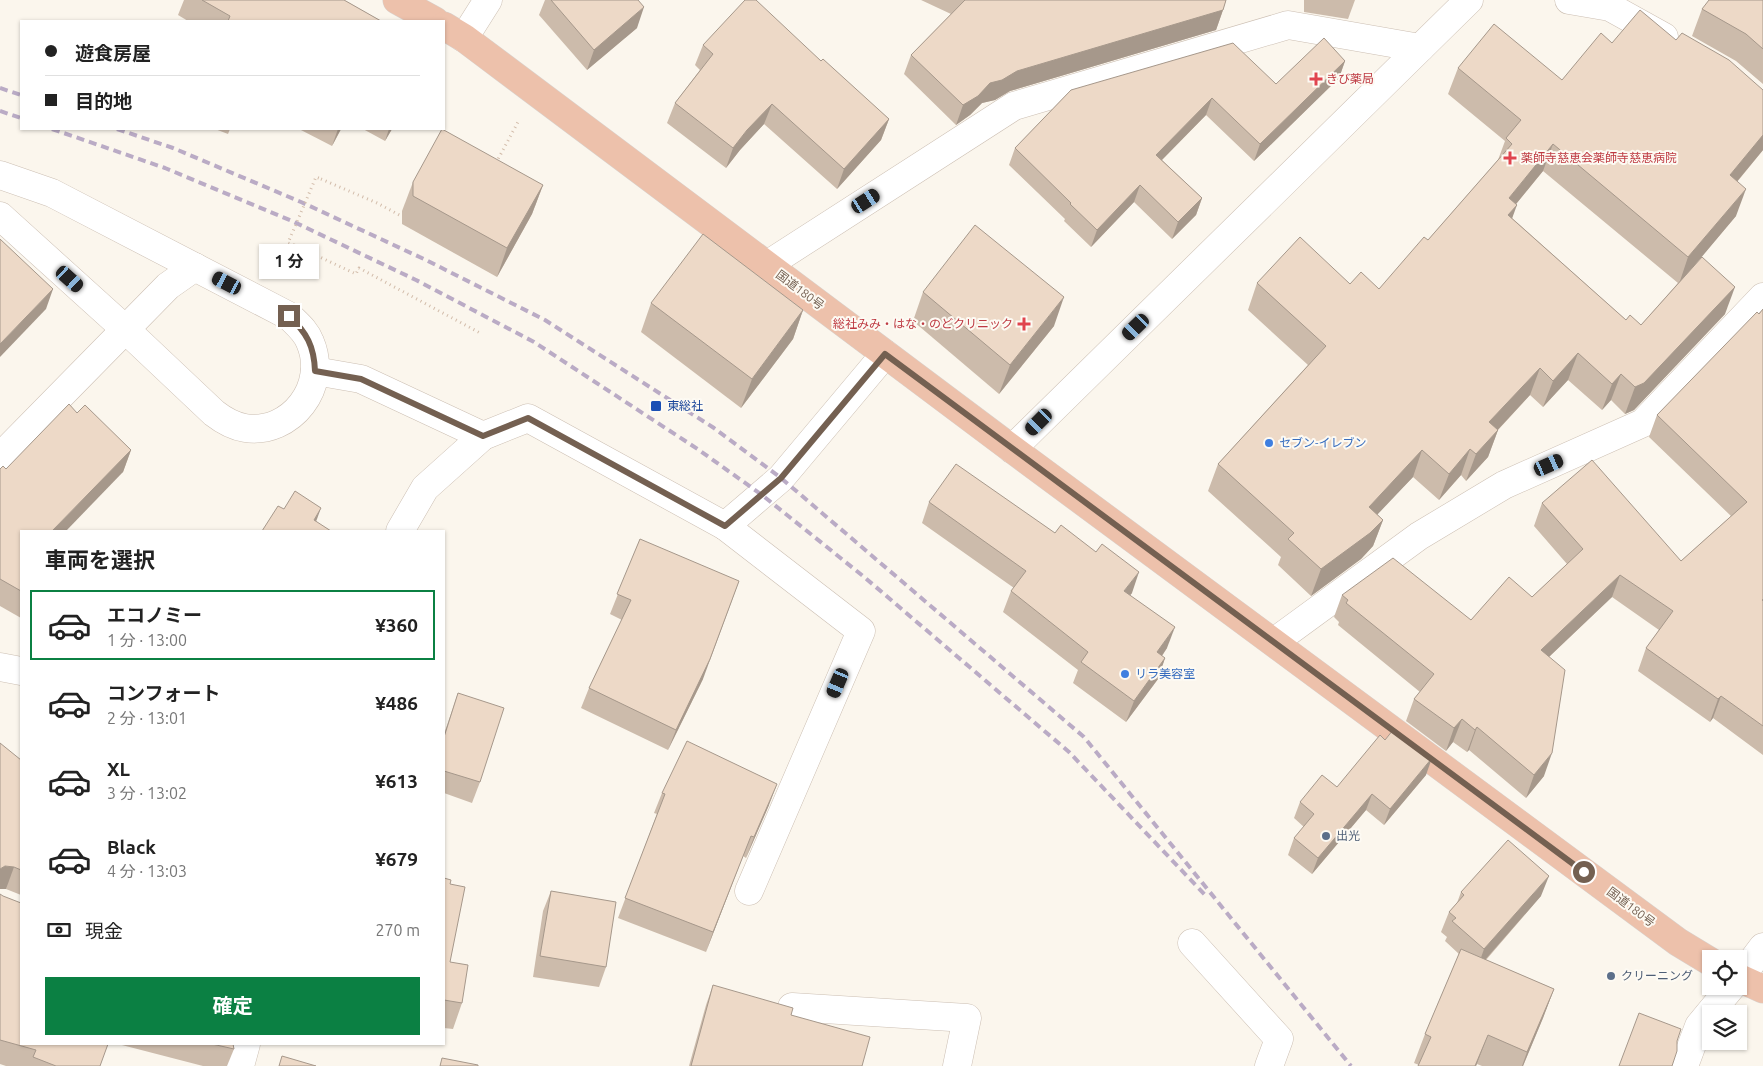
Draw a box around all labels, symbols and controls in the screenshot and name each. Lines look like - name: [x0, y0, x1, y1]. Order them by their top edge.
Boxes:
- text: 遊食房屋: [75, 42, 151, 64]
- place label: きび薬局: [1326, 72, 1374, 85]
- marker: きび薬局: [1310, 73, 1322, 85]
- text: 目的地: [75, 90, 132, 112]
- marker: 薬師寺慈恵会薬師寺慈恵病院: [1503, 151, 1517, 165]
- place label: 薬師寺慈恵会薬師寺慈恵病院: [1521, 151, 1677, 164]
- car: [849, 187, 882, 215]
- callout: 1 分: [259, 244, 319, 278]
- text: 1 分: [275, 252, 303, 270]
- car: [53, 263, 86, 295]
- street label: 国道180号: [774, 267, 827, 312]
- car: [210, 270, 243, 296]
- route end: [278, 305, 300, 327]
- car: [1120, 311, 1152, 343]
- place label: 総社みみ・はな・のどクリニック: [833, 317, 1013, 330]
- marker: 総社みみ・はな・のどクリニック: [1017, 317, 1031, 331]
- marker: 東総社: [649, 399, 663, 413]
- place label: 東総社: [667, 399, 703, 412]
- car: [1023, 406, 1054, 438]
- place label: セブン-イレブン: [1279, 436, 1366, 449]
- marker: セブン-イレブン: [1263, 437, 1275, 449]
- car: [1532, 452, 1565, 478]
- text: 車両を選択: [45, 547, 155, 572]
- icon: car: [47, 603, 92, 648]
- text: エコノミー: [107, 604, 202, 626]
- text: ¥360: [375, 614, 418, 636]
- text: 1 分 · 13:00: [107, 631, 187, 649]
- car: [825, 666, 850, 700]
- place label: リラ美容室: [1135, 667, 1195, 680]
- marker: リラ美容室: [1119, 668, 1131, 680]
- icon: car: [47, 681, 92, 726]
- text: コンフォート: [107, 682, 220, 704]
- text: ¥486: [375, 692, 418, 714]
- text: 2 分 · 13:01: [107, 709, 187, 727]
- text: XL: [107, 758, 130, 780]
- icon: car: [47, 759, 92, 804]
- text: ¥613: [375, 770, 418, 792]
- text: 3 分 · 13:02: [107, 784, 187, 802]
- place label: 出光: [1336, 829, 1360, 842]
- marker: 出光: [1320, 830, 1332, 842]
- text: Black: [107, 836, 156, 858]
- icon: car: [47, 837, 92, 882]
- text: ¥679: [375, 848, 418, 870]
- route start: [1573, 861, 1595, 883]
- text: 4 分 · 13:03: [107, 862, 187, 880]
- street label: 国道180号: [1605, 884, 1658, 929]
- icon: cash: [45, 916, 73, 944]
- text: 現金: [85, 920, 123, 942]
- text: 270 m: [375, 921, 420, 939]
- map controls: [1702, 950, 1747, 1050]
- button: locate: [1702, 950, 1747, 995]
- place label: クリーニング: [1621, 969, 1693, 982]
- marker: クリーニング: [1605, 970, 1617, 982]
- button: 確定: [45, 977, 420, 1035]
- button: layers: [1702, 1005, 1747, 1050]

